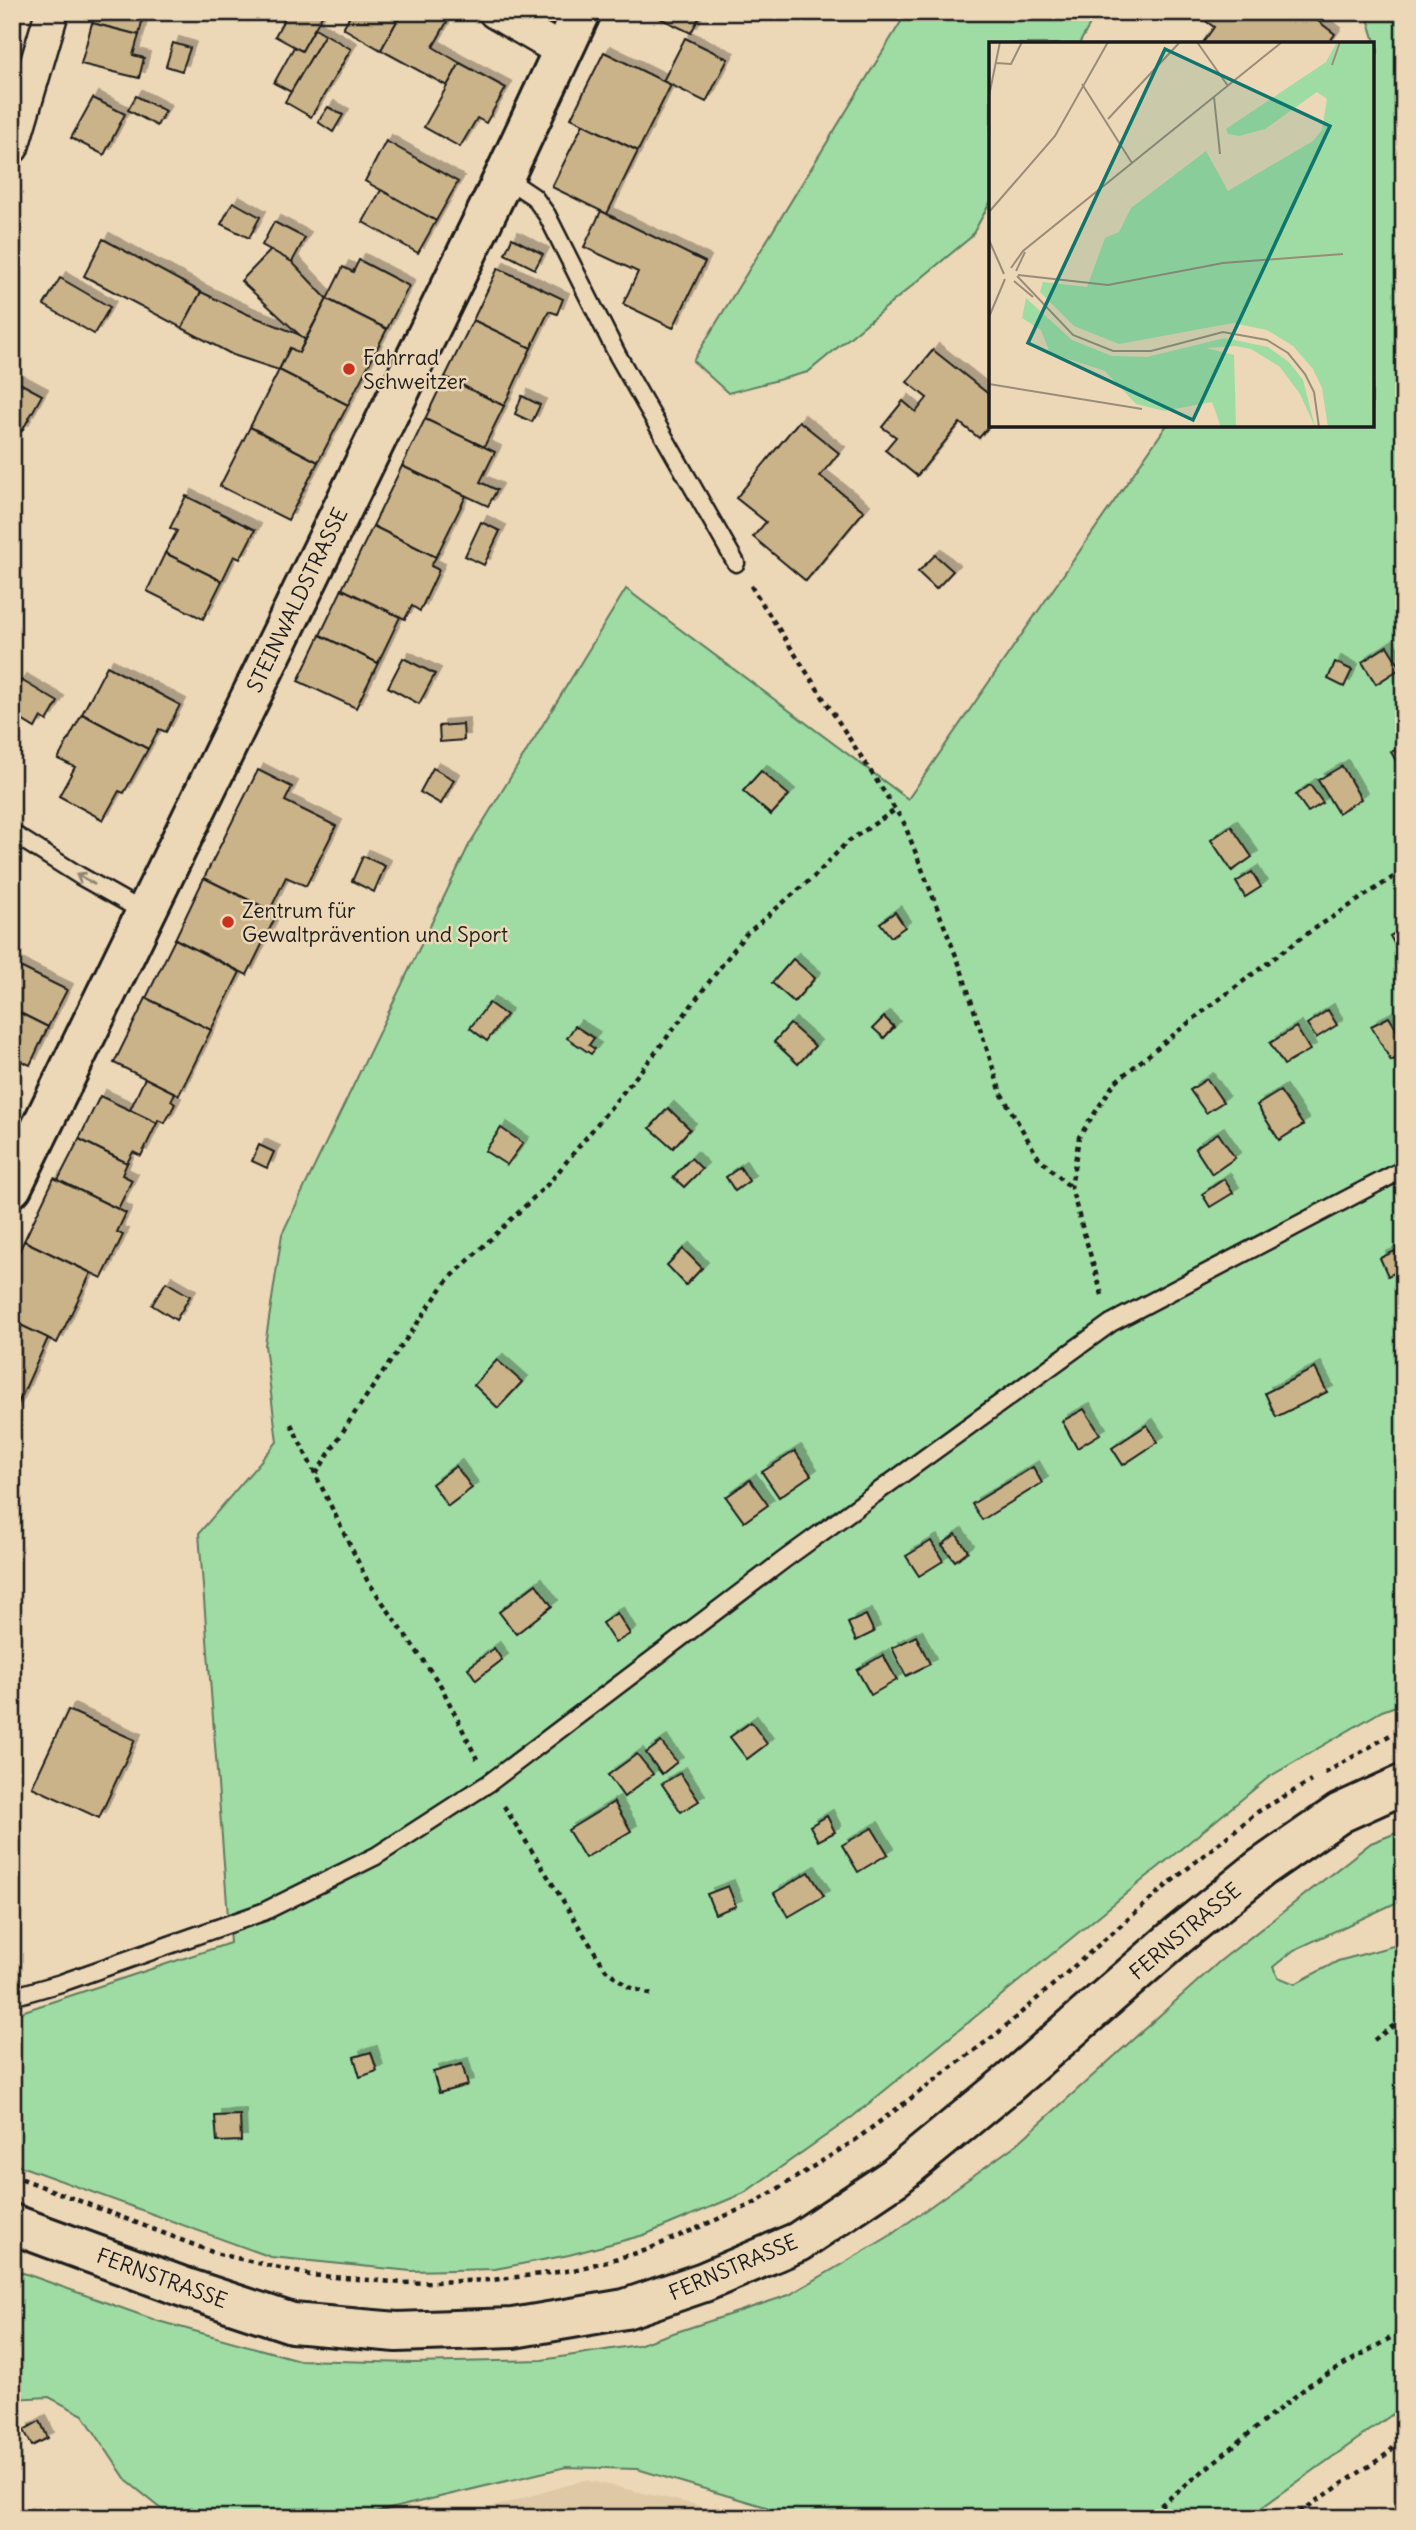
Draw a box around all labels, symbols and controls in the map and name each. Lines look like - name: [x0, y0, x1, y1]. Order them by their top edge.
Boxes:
- inset map: [989, 42, 1374, 427]
- place label: Fahrrad Schweitzer: [363, 344, 467, 395]
- marker: Fahrrad Schweitzer: [341, 361, 357, 377]
- street label: STEINWALDSTRASSE: [241, 503, 353, 697]
- one-way arrow: [75, 872, 95, 886]
- place label: Zentrum für Gewaltprävention und Sport: [242, 897, 508, 948]
- marker: Zentrum für Gewaltprävention und Sport: [220, 914, 236, 930]
- street label: FERNSTRASSE: [1124, 1877, 1246, 1985]
- street label: FERNSTRASSE: [665, 2228, 801, 2306]
- street label: FERNSTRASSE: [93, 2242, 231, 2314]

